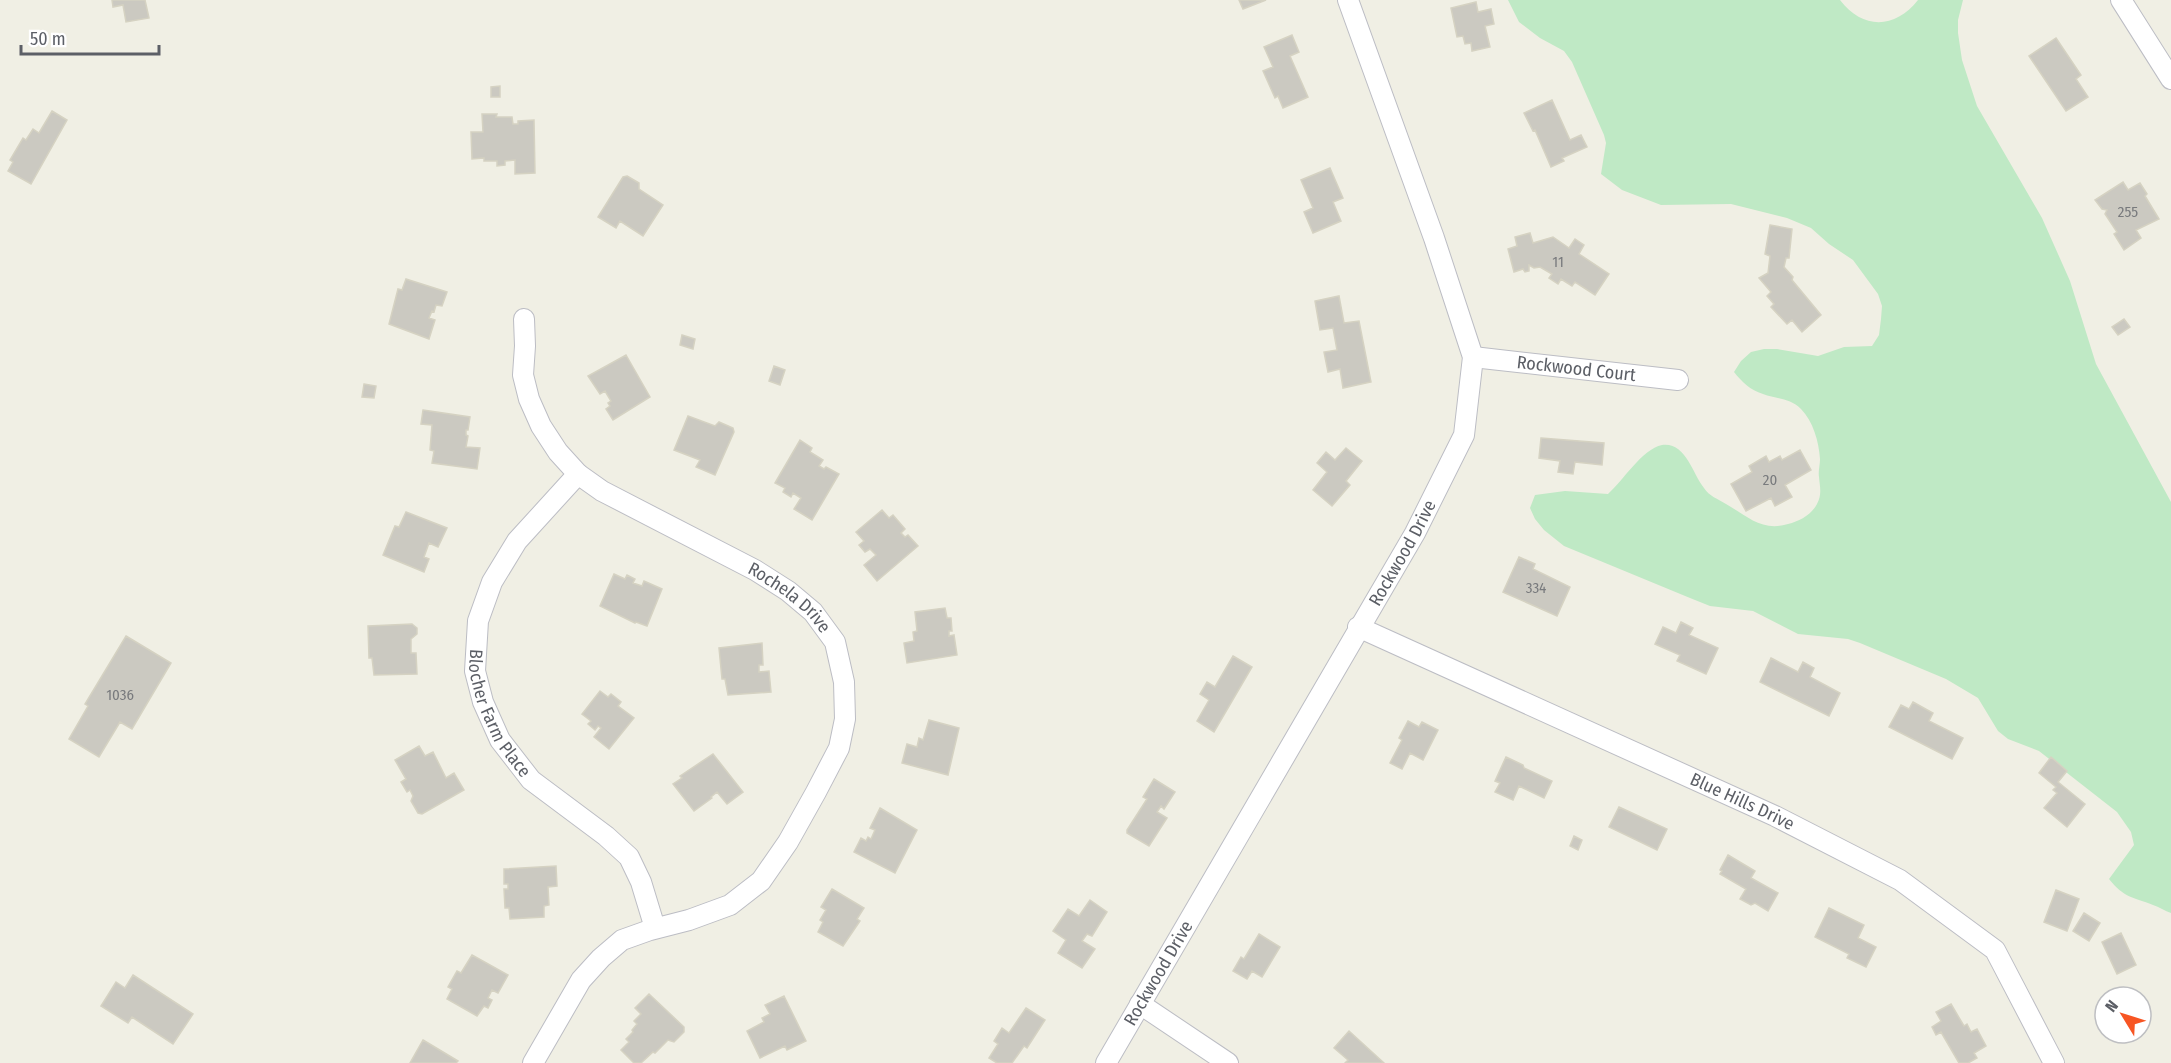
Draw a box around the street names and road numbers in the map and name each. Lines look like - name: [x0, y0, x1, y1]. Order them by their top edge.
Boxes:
- street label: Rockwood Court: [1516, 351, 1637, 386]
- street label: Rockwood Drive: [1364, 496, 1441, 610]
- street label: Rochela Drive: [744, 557, 836, 637]
- street label: Blocher Farm Place: [464, 648, 536, 782]
- street label: Blue Hills Drive: [1687, 768, 1798, 835]
- street label: Rockwood Drive: [1119, 917, 1198, 1030]

